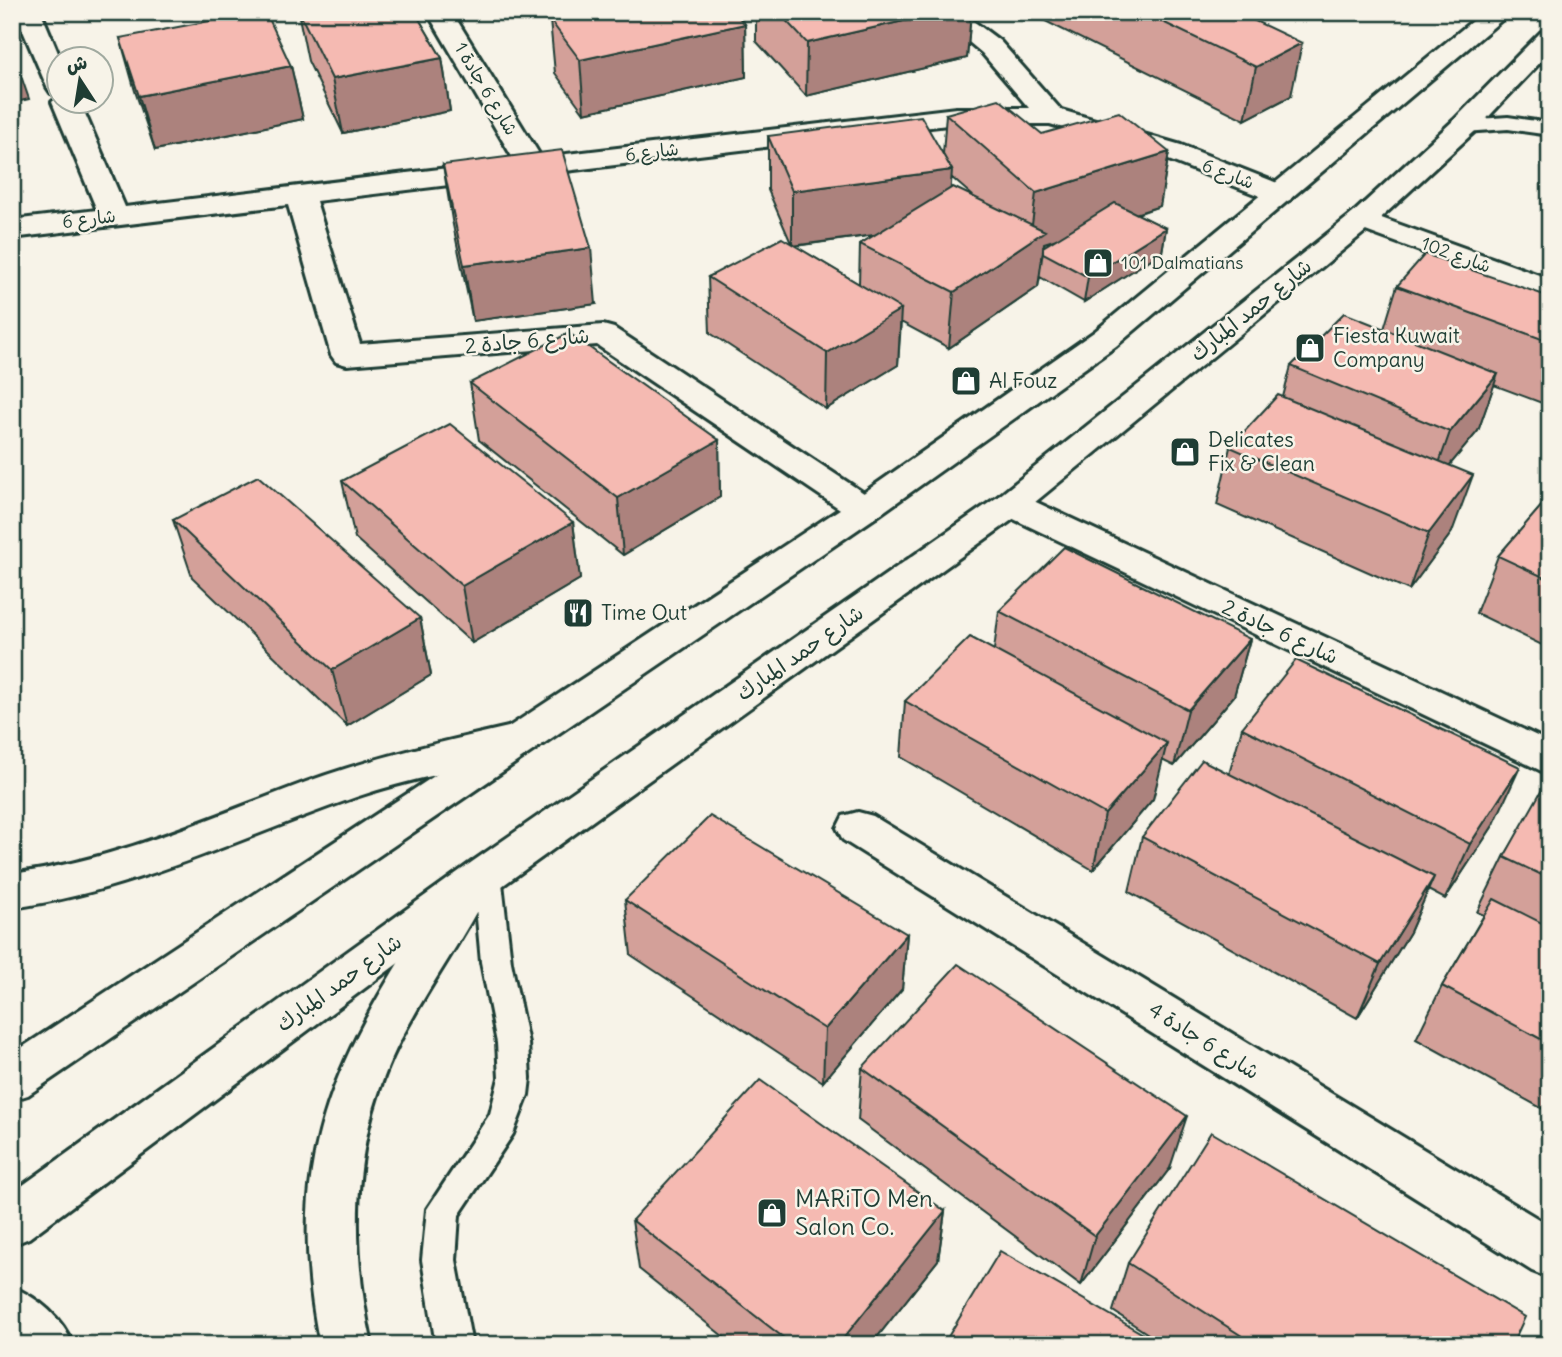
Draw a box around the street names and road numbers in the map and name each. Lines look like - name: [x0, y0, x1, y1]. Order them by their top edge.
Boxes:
- street label: شارع 6 جادة 1: [449, 38, 523, 140]
- street label: شارع 6: [624, 137, 680, 167]
- street label: شارع 6: [1199, 153, 1257, 195]
- street label: شارع 6: [61, 204, 117, 234]
- street label: شارع 102: [1418, 231, 1494, 279]
- street label: شارع حمد المبارك: [1184, 252, 1318, 368]
- street label: شارع 6 جادة 2: [464, 322, 591, 361]
- street label: شارع 6 جادة 2: [1217, 593, 1343, 672]
- street label: شارع حمد المبارك: [731, 599, 870, 708]
- street label: شارع حمد المبارك: [271, 928, 408, 1039]
- street label: شارع 6 جادة 4: [1143, 996, 1265, 1087]

